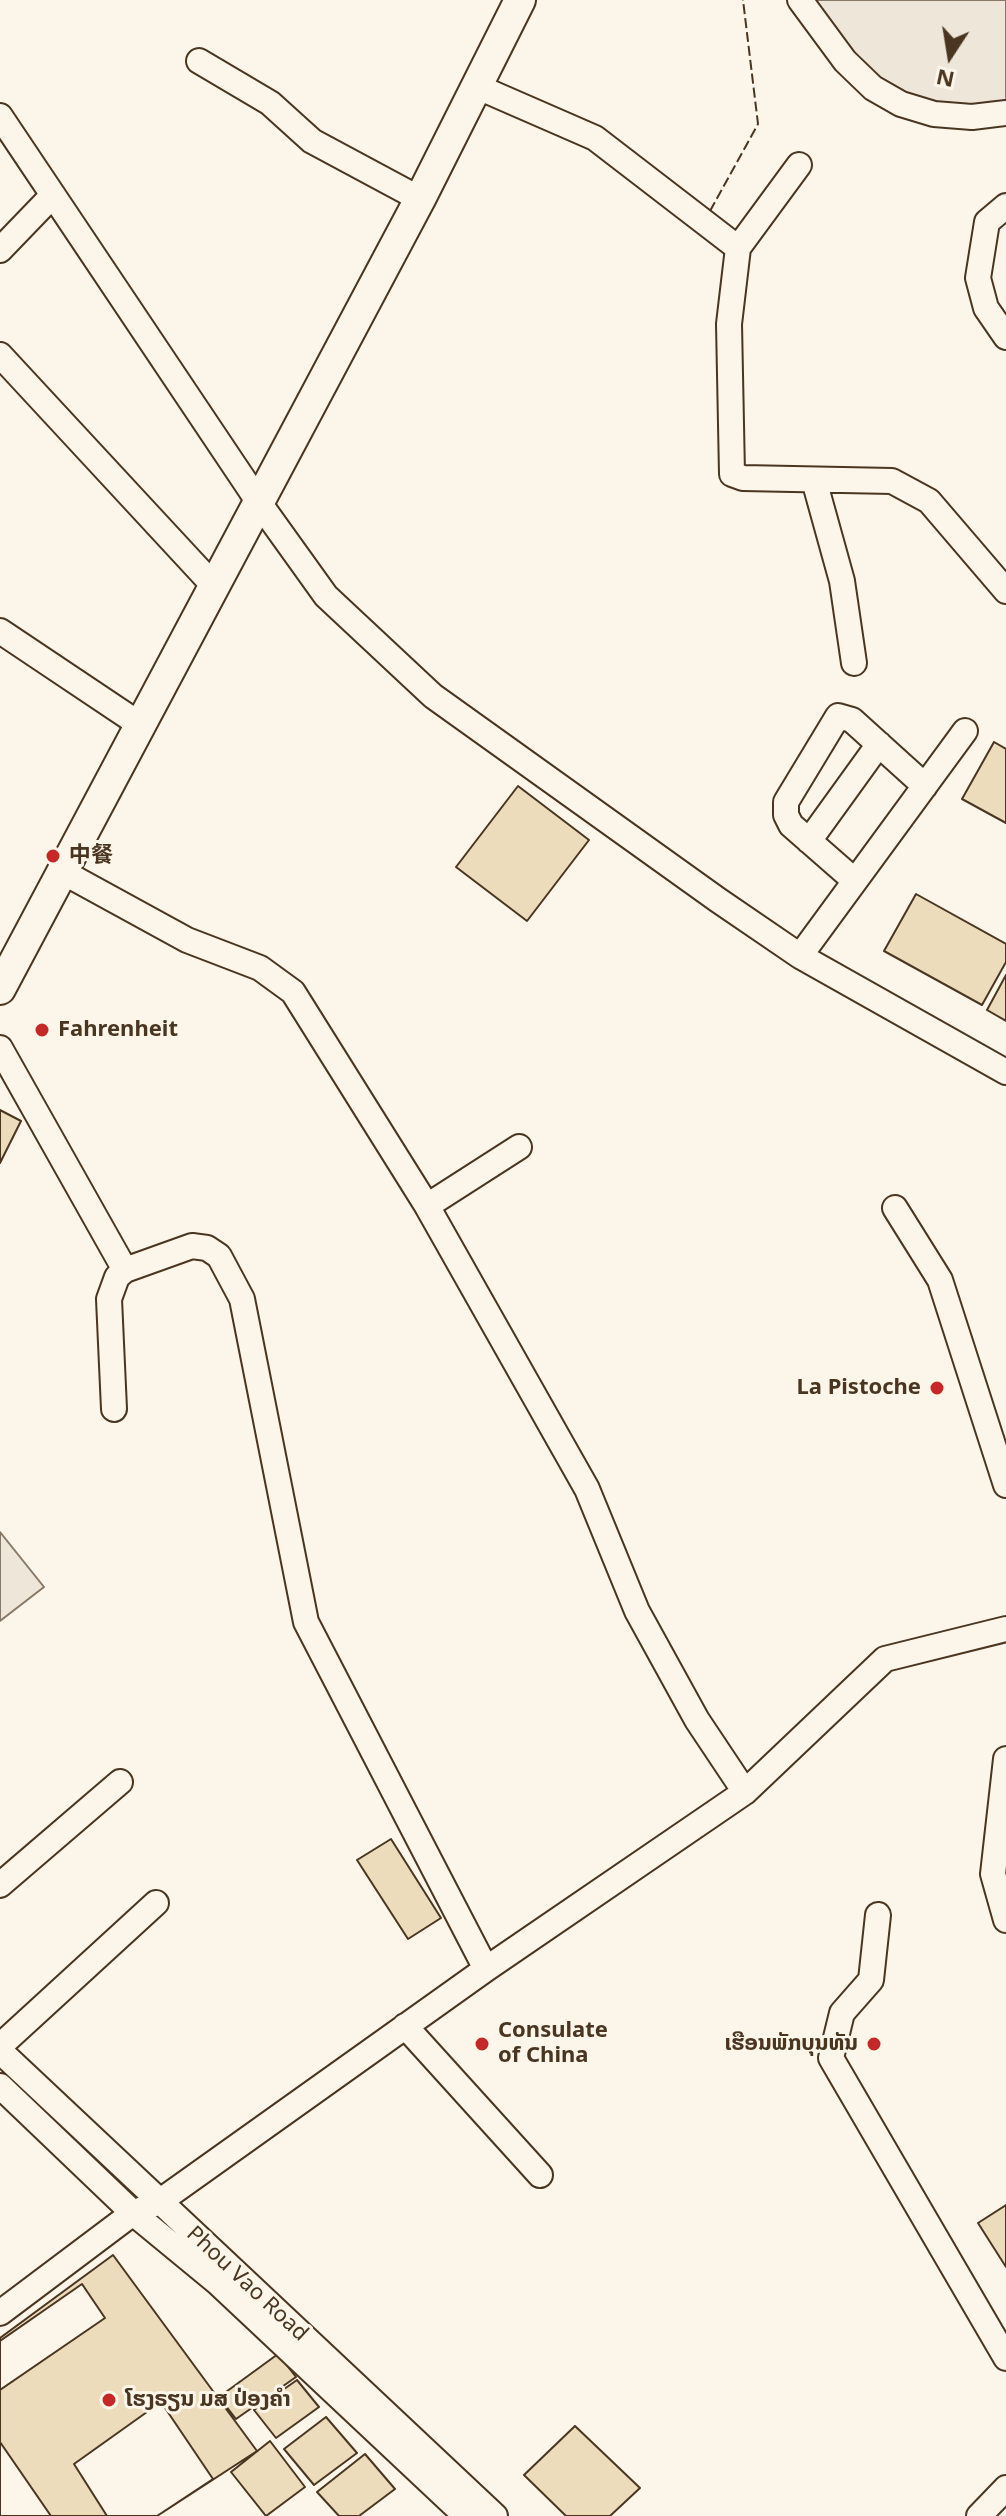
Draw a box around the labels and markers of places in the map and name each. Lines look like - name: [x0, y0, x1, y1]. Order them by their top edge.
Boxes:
- place label: 中餐: [69, 843, 113, 869]
- marker: 中餐: [44, 847, 62, 865]
- place label: Fahrenheit: [58, 1017, 178, 1043]
- marker: Fahrenheit: [33, 1021, 51, 1039]
- place label: La Pistoche: [796, 1375, 921, 1401]
- marker: La Pistoche: [928, 1379, 946, 1397]
- place label: Consulate of China: [498, 2018, 608, 2070]
- place label: ເຮືອນພັກບຸນທັນ: [725, 2031, 858, 2057]
- marker: Consulate of China: [473, 2035, 491, 2053]
- marker: ເຮືອນພັກບຸນທັນ: [865, 2035, 883, 2053]
- place label: ໂຮງຣຽນ ມສ ປ່ອງຄຳ: [125, 2387, 291, 2413]
- marker: ໂຮງຣຽນ ມສ ປ່ອງຄຳ: [100, 2391, 118, 2409]

